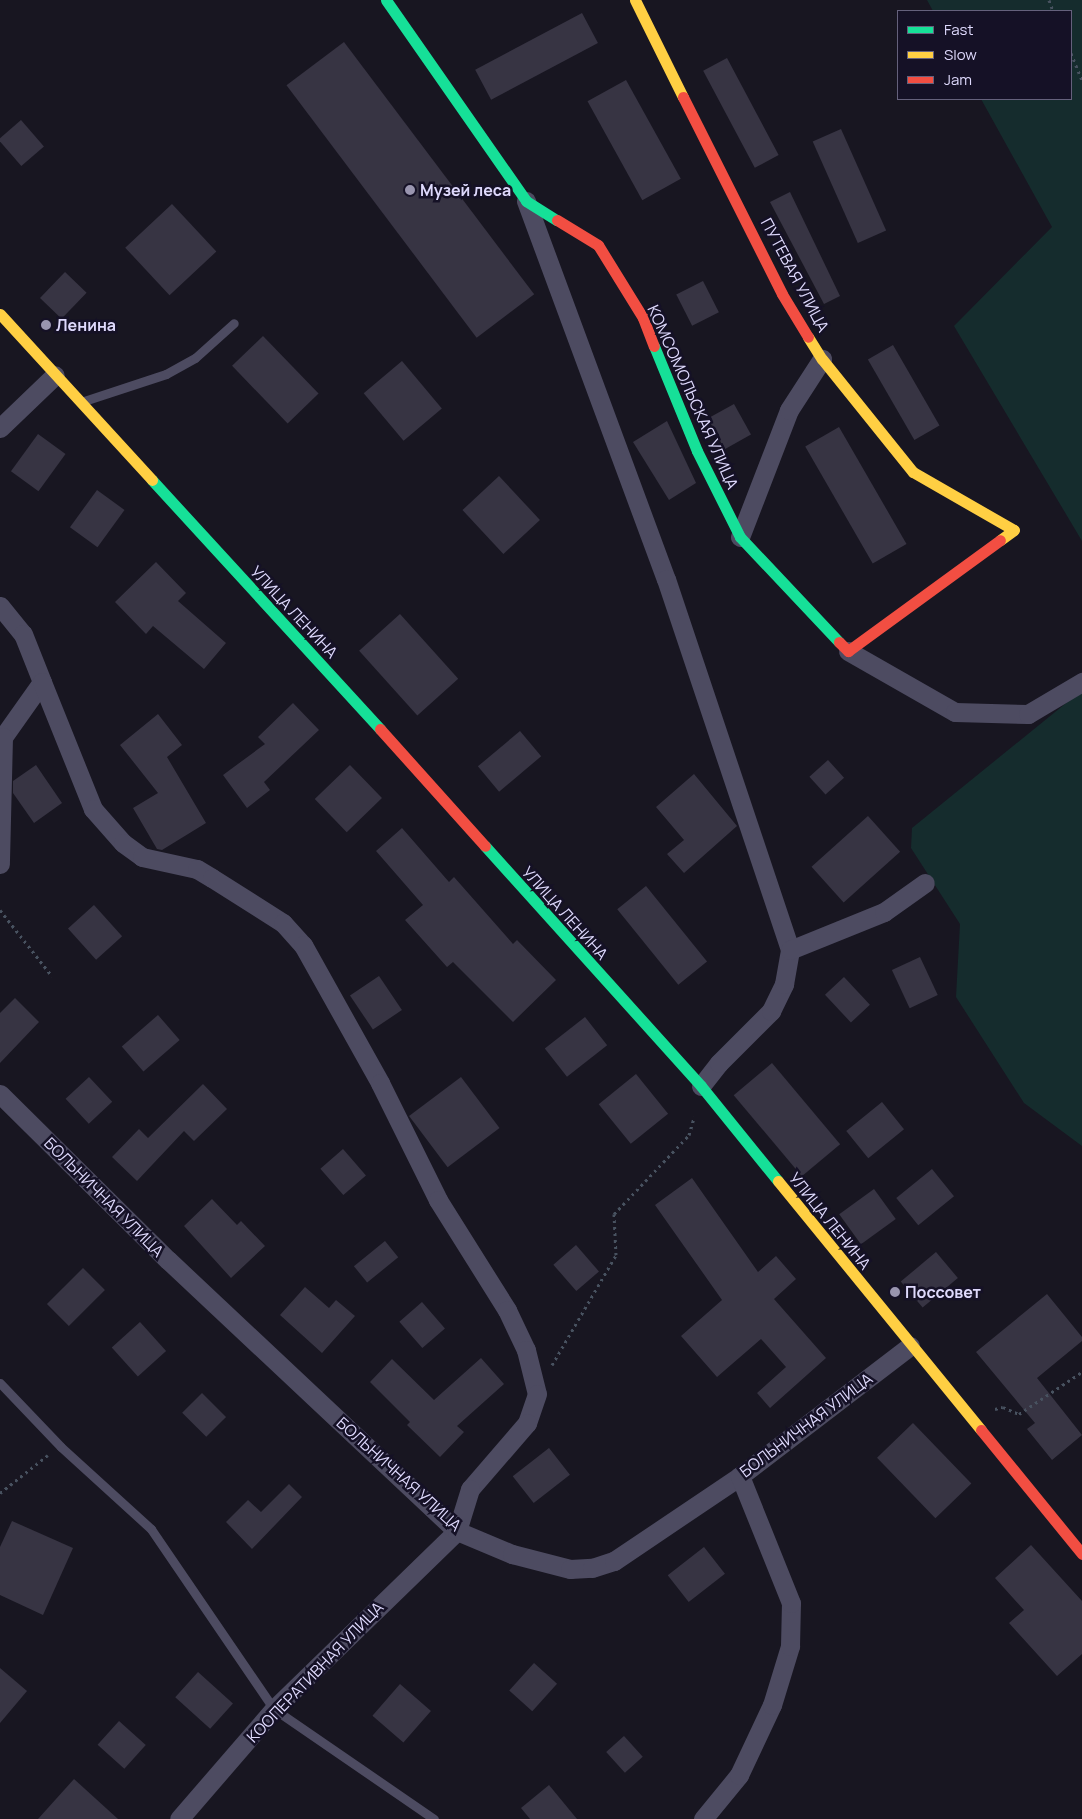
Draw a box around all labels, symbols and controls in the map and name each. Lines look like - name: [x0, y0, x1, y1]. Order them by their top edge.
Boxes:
- legend: [897, 10, 1072, 100]
- text: Fast: [944, 19, 973, 40]
- text: Slow: [944, 44, 977, 65]
- text: Jam: [944, 69, 972, 90]
- place label: Музей леса: [420, 180, 511, 200]
- marker: Музей леса: [404, 184, 416, 196]
- street label: ПУТЕВАЯ УЛИЦА: [757, 215, 833, 335]
- street label: КОМСОМОЛЬСКАЯ УЛИЦА: [644, 302, 742, 492]
- place label: Ленина: [56, 315, 116, 335]
- marker: Ленина: [40, 319, 52, 331]
- street label: УЛИЦА ЛЕНИНА: [246, 562, 342, 662]
- street label: УЛИЦА ЛЕНИНА: [518, 862, 612, 964]
- street label: БОЛЬНИЧНАЯ УЛИЦА: [40, 1133, 168, 1261]
- street label: УЛИЦА ЛЕНИНА: [785, 1169, 875, 1273]
- place label: Поссовет: [905, 1282, 981, 1302]
- marker: Поссовет: [889, 1286, 901, 1298]
- street label: БОЛЬНИЧНАЯ УЛИЦА: [736, 1369, 876, 1481]
- street label: БОЛЬНИЧНАЯ УЛИЦА: [333, 1413, 465, 1535]
- street label: КООПЕРАТИВНАЯ УЛИЦА: [243, 1598, 387, 1746]

